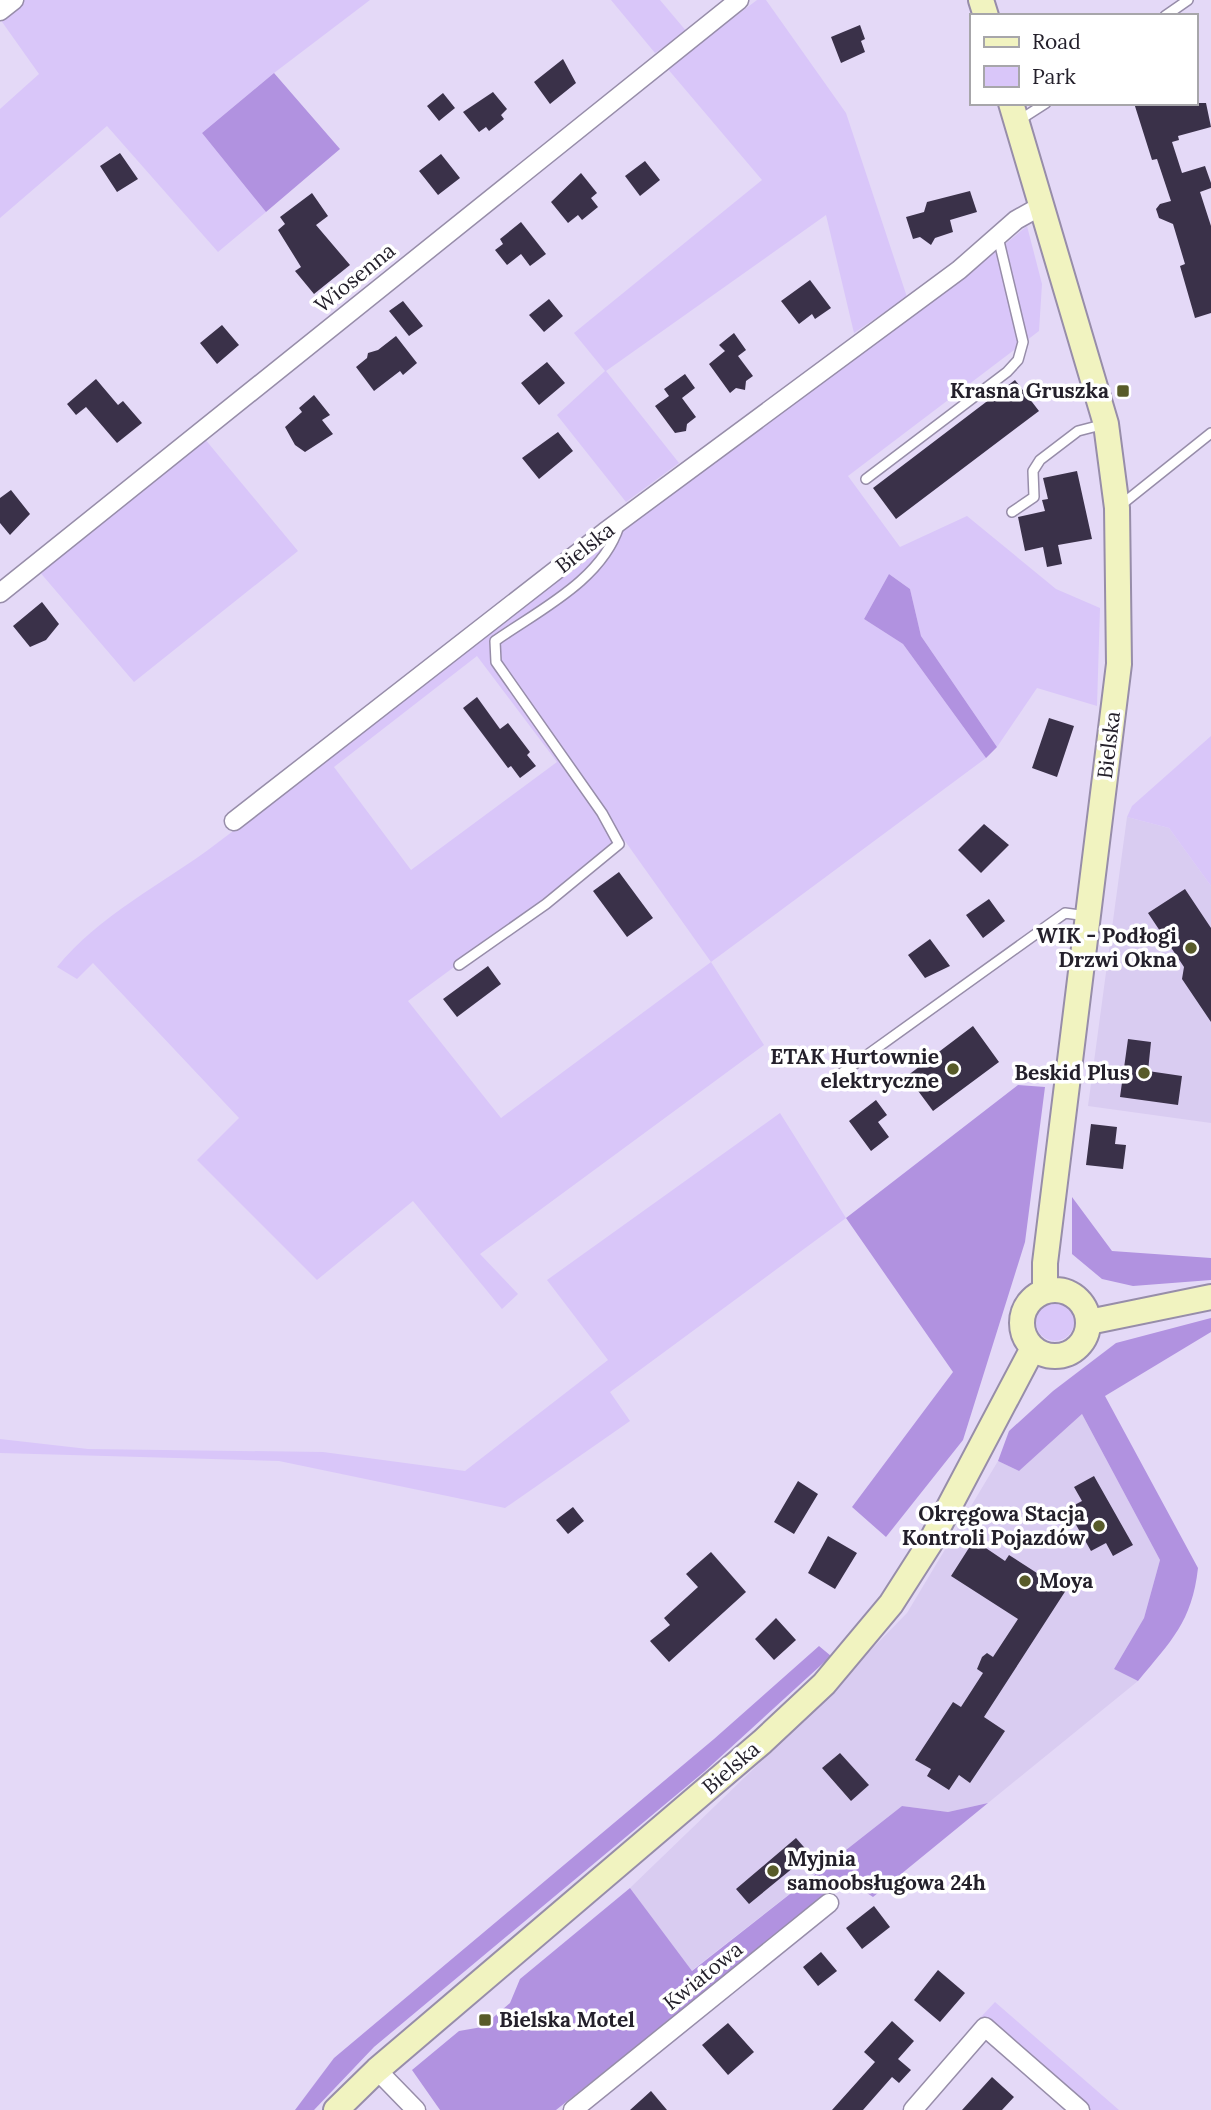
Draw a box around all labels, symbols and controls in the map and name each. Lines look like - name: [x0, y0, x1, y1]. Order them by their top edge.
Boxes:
- legend: [970, 14, 1197, 105]
- text: Road: [1032, 28, 1081, 55]
- text: Park: [1032, 63, 1076, 90]
- street label: Wiosenna: [309, 237, 401, 318]
- place label: Krasna Gruszka: [950, 377, 1109, 404]
- marker: Krasna Gruszka: [1115, 383, 1131, 399]
- street label: Bielska: [550, 516, 620, 579]
- street label: Bielska: [1091, 710, 1126, 780]
- place label: WIK - Podłogi Drzwi Okna: [1036, 922, 1177, 973]
- marker: WIK - Podłogi Drzwi Okna: [1183, 940, 1199, 956]
- place label: ETAK Hurtownie elektryczne: [770, 1043, 939, 1094]
- place label: Beskid Plus: [1014, 1059, 1130, 1086]
- marker: ETAK Hurtownie elektryczne: [945, 1061, 961, 1077]
- marker: Beskid Plus: [1136, 1065, 1152, 1081]
- place label: Okręgowa Stacja Kontroli Pojazdów: [902, 1500, 1085, 1551]
- marker: Okręgowa Stacja Kontroli Pojazdów: [1091, 1518, 1107, 1534]
- place label: Moya: [1039, 1567, 1093, 1594]
- marker: Moya: [1017, 1573, 1033, 1589]
- street label: Bielska: [696, 1735, 765, 1800]
- place label: Myjnia samoobsługowa 24h: [787, 1845, 986, 1896]
- marker: Myjnia samoobsługowa 24h: [765, 1863, 781, 1879]
- street label: Kwiatowa: [658, 1935, 748, 2016]
- place label: Bielska Motel: [499, 2006, 635, 2033]
- marker: Bielska Motel: [477, 2012, 493, 2028]

